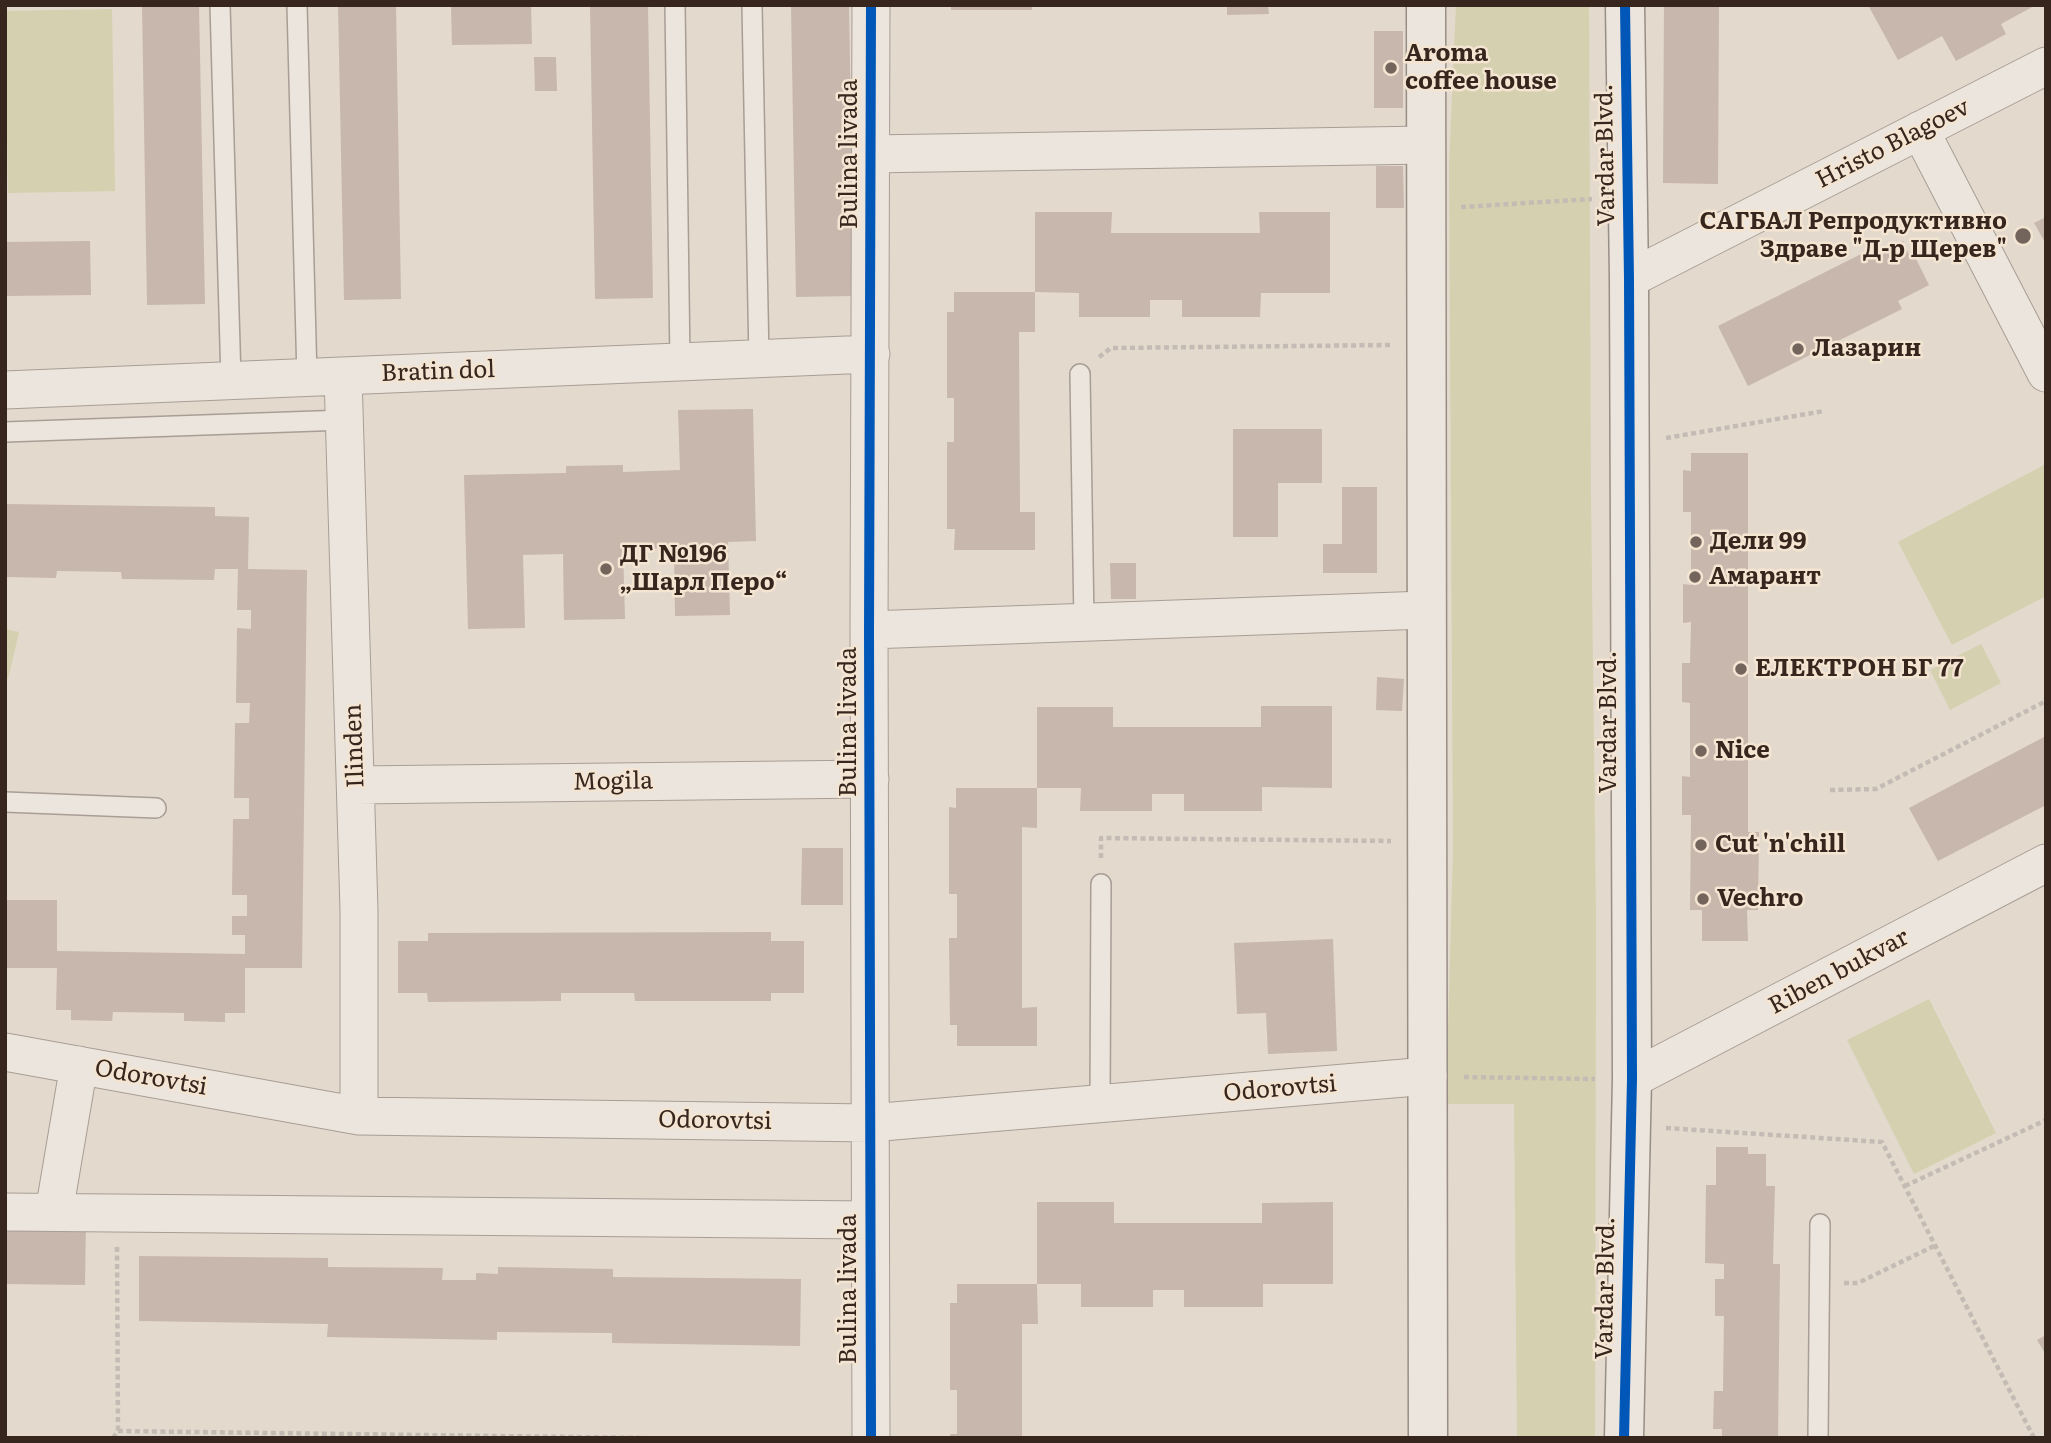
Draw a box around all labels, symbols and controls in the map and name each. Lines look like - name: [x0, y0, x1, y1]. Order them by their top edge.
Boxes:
- place label: Aroma coffee house: [1405, 40, 1557, 96]
- marker: Aroma coffee house: [1383, 60, 1399, 76]
- street label: Bulina livada: [836, 79, 864, 229]
- street label: Vardar Blvd.: [1590, 83, 1622, 227]
- street label: Hristo Blagoev: [1811, 93, 1975, 195]
- place label: САГБАЛ Репродуктивно Здраве "Д-р Щерев": [1699, 208, 2007, 264]
- marker: САГБАЛ Репродуктивно Здраве "Д-р Щерев": [2013, 226, 2033, 246]
- place label: Лазарин: [1812, 335, 1921, 363]
- marker: Лазарин: [1790, 341, 1806, 357]
- street label: Bratin dol: [381, 356, 495, 388]
- place label: Дели 99: [1710, 528, 1807, 556]
- marker: Дели 99: [1688, 534, 1704, 550]
- place label: ДГ №196 „Шарл Перо“: [620, 541, 787, 597]
- marker: ДГ №196 „Шарл Перо“: [598, 561, 614, 577]
- place label: Амарант: [1709, 563, 1821, 591]
- marker: Амарант: [1687, 569, 1703, 585]
- street label: Bulina livada: [835, 647, 863, 797]
- street label: Vardar Blvd.: [1595, 651, 1623, 793]
- place label: ЕЛЕКТРОН БГ 77: [1755, 655, 1963, 683]
- marker: ЕЛЕКТРОН БГ 77: [1733, 661, 1749, 677]
- street label: Ilinden: [339, 703, 371, 789]
- place label: Nice: [1715, 737, 1770, 765]
- marker: Nice: [1693, 743, 1709, 759]
- street label: Mogila: [573, 767, 653, 797]
- place label: Cut 'n'chill: [1715, 831, 1845, 859]
- marker: Cut 'n'chill: [1693, 837, 1709, 853]
- place label: Vechro: [1717, 885, 1803, 913]
- marker: Vechro: [1695, 891, 1711, 907]
- street label: Riben bukvar: [1764, 923, 1914, 1021]
- street label: Odorovtsi: [93, 1054, 209, 1102]
- street label: Odorovtsi: [1222, 1070, 1338, 1108]
- street label: Odorovtsi: [658, 1106, 772, 1136]
- street label: Bulina livada: [835, 1214, 863, 1364]
- street label: Vardar Blvd.: [1590, 1216, 1622, 1360]

